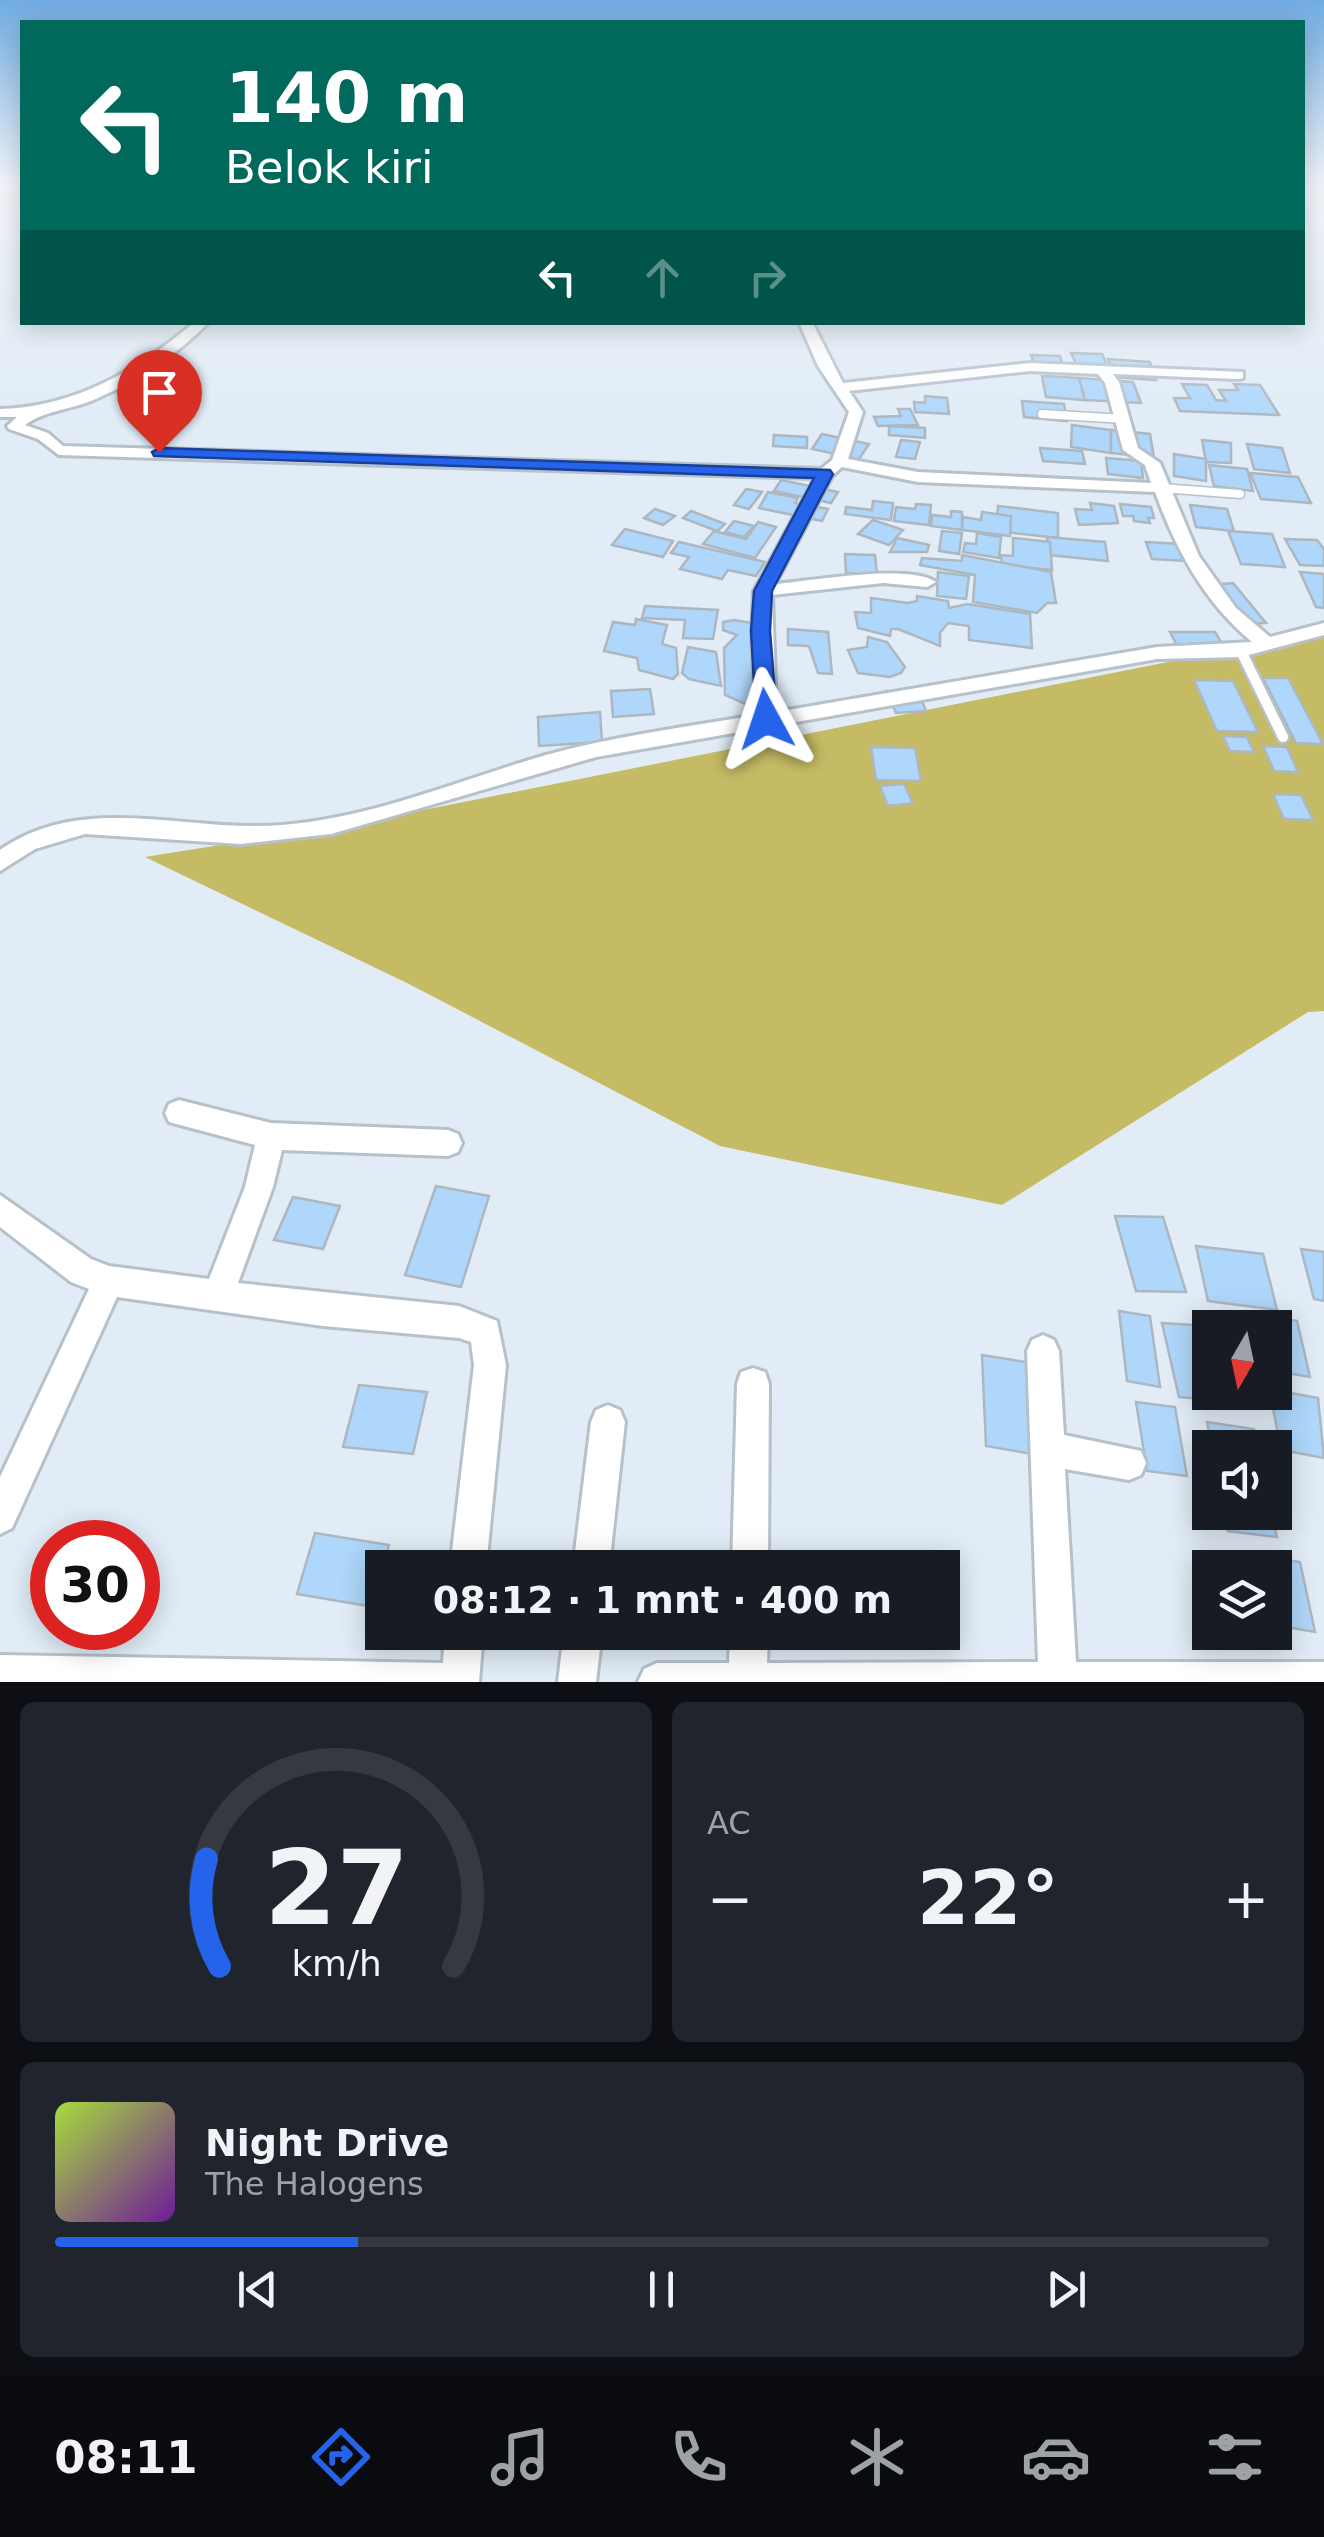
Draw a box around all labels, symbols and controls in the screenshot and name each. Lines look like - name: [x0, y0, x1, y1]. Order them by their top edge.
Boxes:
- text: 140 m: [225, 57, 468, 139]
- icon: left: [60, 60, 190, 190]
- text: Belok kiri: [225, 141, 434, 194]
- icon: left: [530, 250, 585, 305]
- icon: ahead: [635, 250, 690, 305]
- icon: right: [740, 250, 795, 305]
- pin: [117, 350, 202, 453]
- icon: arrive: [132, 365, 187, 420]
- position arrow: [714, 667, 818, 771]
- north arrow: [1192, 1310, 1292, 1410]
- map controls: [1192, 1310, 1292, 1650]
- button: sound: [1192, 1430, 1292, 1530]
- speed limit sign: 30: [30, 1520, 160, 1650]
- button: layers: [1192, 1550, 1292, 1650]
- text: 08:12 · 1 mnt · 400 m: [433, 1578, 892, 1622]
- text: AC: [707, 1804, 751, 1842]
- text: 27: [264, 1827, 408, 1949]
- text: 22°: [917, 1854, 1059, 1942]
- text: −: [707, 1867, 753, 1931]
- text: +: [1223, 1867, 1269, 1931]
- text: km/h: [291, 1943, 381, 1984]
- text: Night Drive: [205, 2121, 449, 2165]
- text: The Halogens: [205, 2165, 424, 2203]
- icon: previous: [230, 2262, 285, 2317]
- icon: pause: [634, 2262, 689, 2317]
- icon: next: [1039, 2262, 1094, 2317]
- icon: directions: [306, 2422, 376, 2492]
- icon: music: [485, 2422, 555, 2492]
- icon: phone: [664, 2422, 734, 2492]
- icon: climate: [842, 2422, 912, 2492]
- icon: car: [1021, 2422, 1091, 2492]
- icon: filters: [1200, 2422, 1270, 2492]
- text: 08:11: [54, 2431, 198, 2484]

